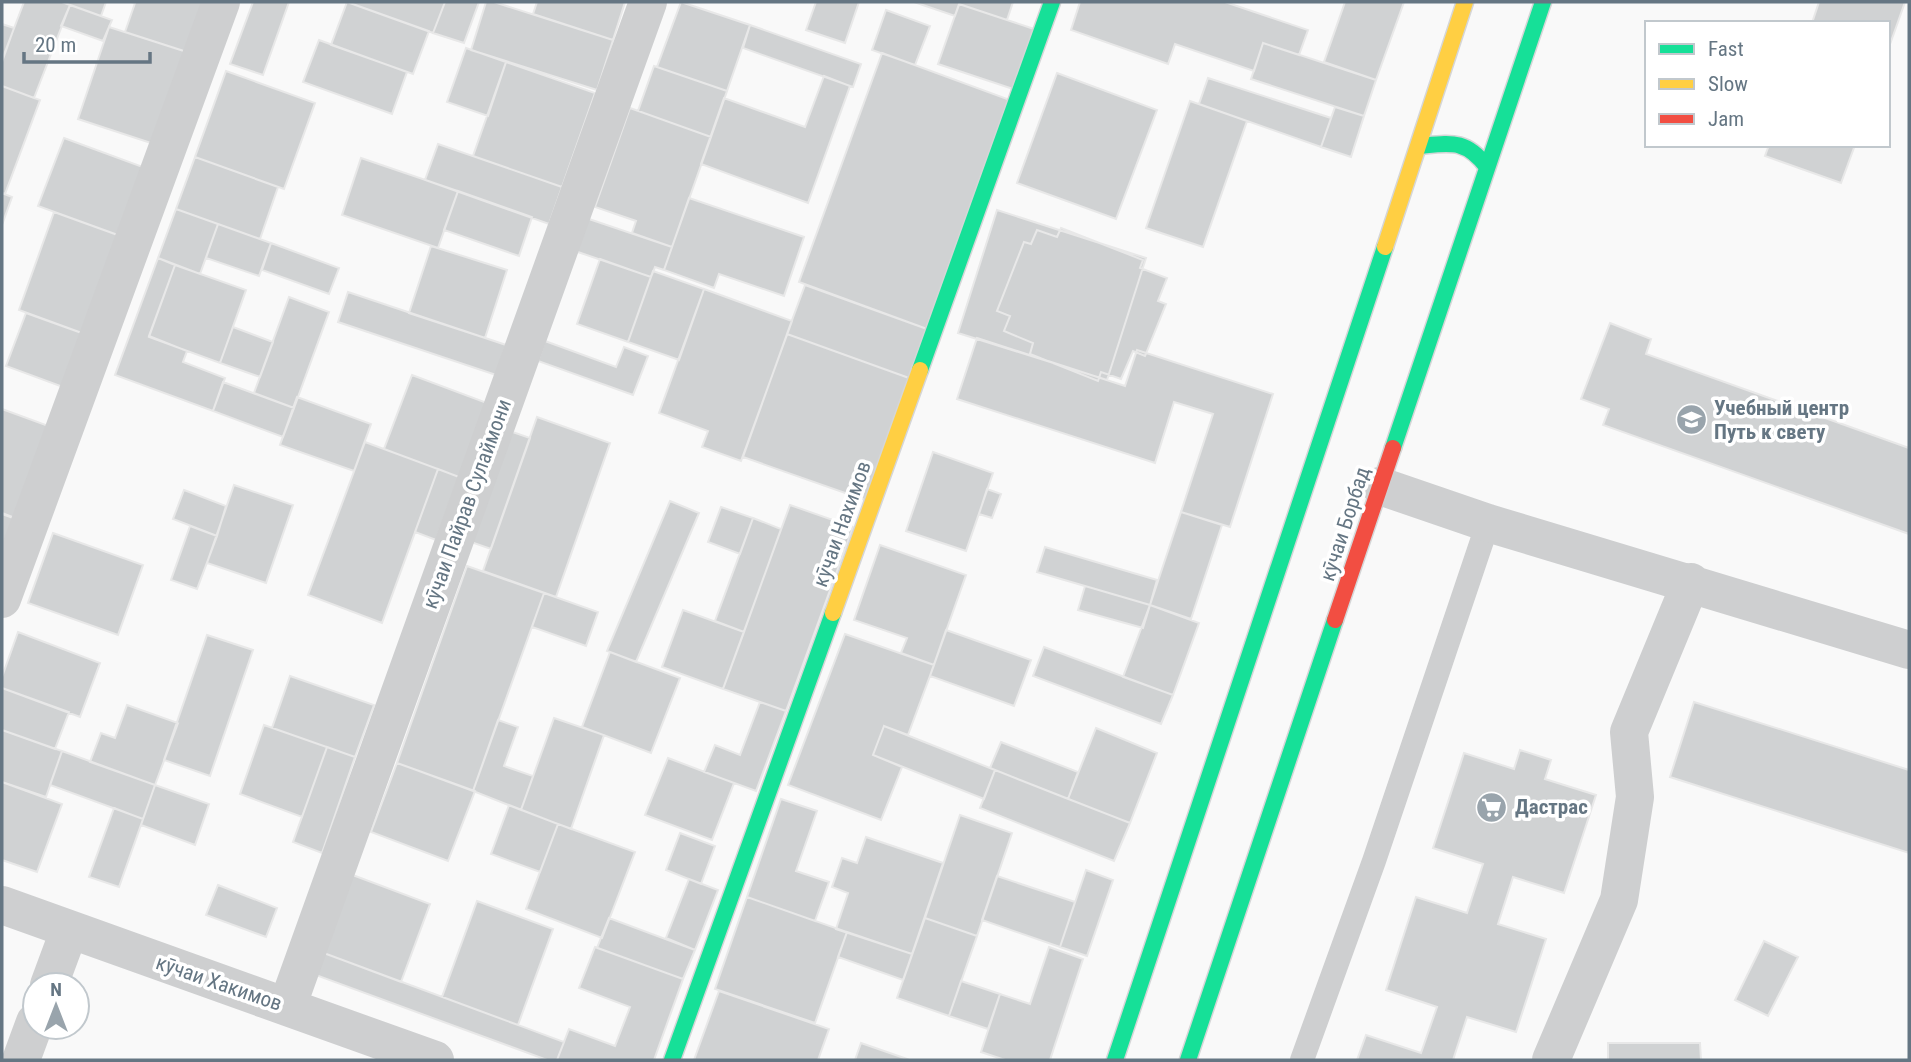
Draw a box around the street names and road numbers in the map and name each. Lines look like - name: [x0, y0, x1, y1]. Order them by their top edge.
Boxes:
- street label: кӯчаи Пайрав Сулаймони: [418, 396, 516, 612]
- street label: кӯчаи Нахимов: [808, 458, 876, 590]
- street label: кӯчаи Борбад: [1315, 464, 1375, 584]
- street label: кӯчаи Хакимов: [153, 950, 285, 1016]

